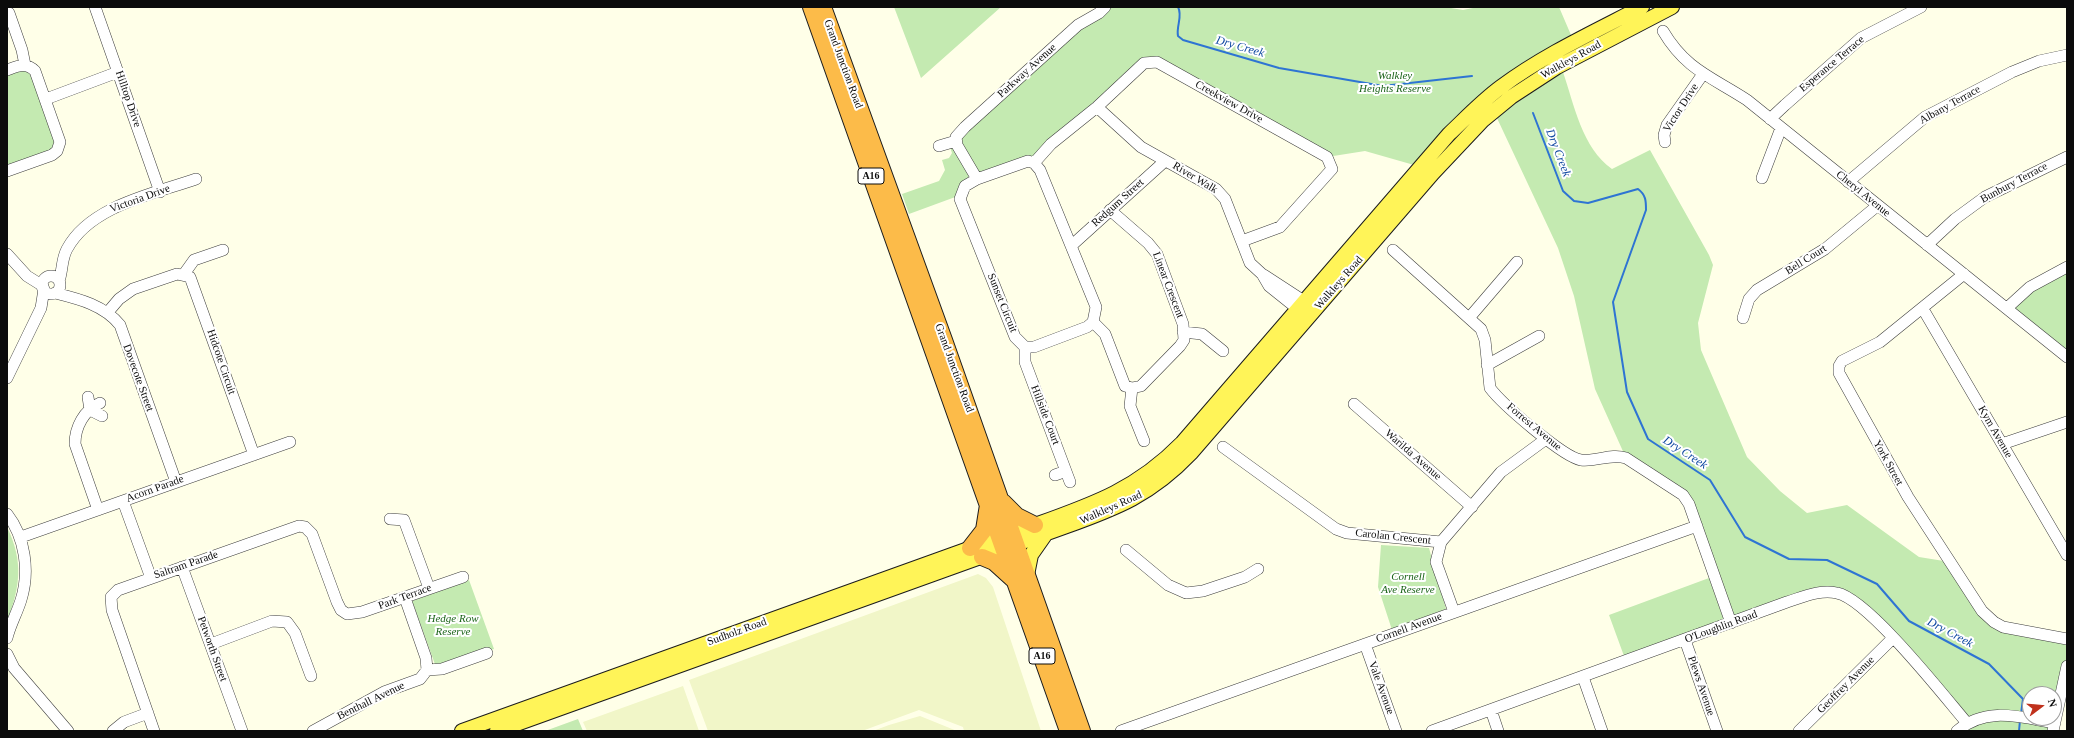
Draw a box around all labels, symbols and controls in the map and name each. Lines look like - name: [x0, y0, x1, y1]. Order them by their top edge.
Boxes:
- street label: Grand Junction Road: [821, 18, 865, 110]
- water label: Dry Creek: [1214, 33, 1266, 61]
- street label: Esperance Terrace: [1797, 33, 1867, 95]
- street label: Walkleys Road: [1539, 38, 1603, 82]
- street label: Parkway Avenue: [995, 41, 1059, 101]
- street label: Hilltop Drive: [112, 69, 144, 129]
- park label: Walkley Heights Reserve: [1359, 69, 1431, 95]
- street label: Creekview Drive: [1193, 78, 1265, 126]
- street label: Victor Drive: [1660, 81, 1702, 135]
- street label: Albany Terrace: [1917, 83, 1983, 127]
- water label: Dry Creek: [1542, 127, 1574, 179]
- street label: River Walk: [1170, 159, 1220, 197]
- street label: Bunbury Terrace: [1978, 160, 2050, 206]
- road number: A16: [858, 168, 884, 184]
- street label: Cheryl Avenue: [1833, 168, 1893, 220]
- street label: Redgum Street: [1089, 176, 1147, 230]
- street label: Victoria Drive: [108, 182, 172, 216]
- street label: Bell Court: [1783, 242, 1829, 278]
- street label: Linear Crescent: [1149, 250, 1187, 320]
- street label: Walkleys Road: [1312, 254, 1366, 312]
- street label: Sunset Circuit: [984, 271, 1020, 335]
- street label: Grand Junction Road: [932, 322, 976, 414]
- street label: Hidcote Circuit: [204, 328, 238, 396]
- street label: Dovecote Street: [120, 343, 156, 413]
- street label: Hillside Court: [1028, 383, 1062, 447]
- street label: Forrest Avenue: [1504, 400, 1564, 454]
- street label: Kym Avenue: [1975, 404, 2015, 460]
- street label: Warilda Avenue: [1382, 427, 1444, 483]
- water label: Dry Creek: [1660, 433, 1710, 473]
- street label: York Street: [1870, 438, 1906, 488]
- street label: Acorn Parade: [124, 473, 186, 505]
- street label: Walkleys Road: [1078, 488, 1144, 528]
- street label: Carolan Crescent: [1354, 526, 1432, 548]
- street label: Saltram Parade: [152, 548, 220, 582]
- park label: Cornell Ave Reserve: [1381, 570, 1435, 596]
- street label: Park Terrace: [377, 581, 433, 613]
- street label: O'Loughlin Road: [1683, 608, 1759, 646]
- street label: Cornell Avenue: [1374, 610, 1444, 646]
- park label: Hedge Row Reserve: [427, 612, 479, 638]
- street label: Petworth Street: [194, 615, 230, 683]
- street label: Sudholz Road: [706, 615, 768, 649]
- water label: Dry Creek: [1925, 615, 1975, 651]
- road number: A16: [1029, 648, 1055, 664]
- street label: Plews Avenue: [1685, 654, 1717, 718]
- street label: Geoffrey Avenue: [1815, 654, 1877, 716]
- street label: Vale Avenue: [1365, 660, 1397, 716]
- street label: Benthall Avenue: [335, 679, 407, 723]
- north arrow: [2022, 686, 2062, 726]
- text: N: [2046, 697, 2059, 708]

